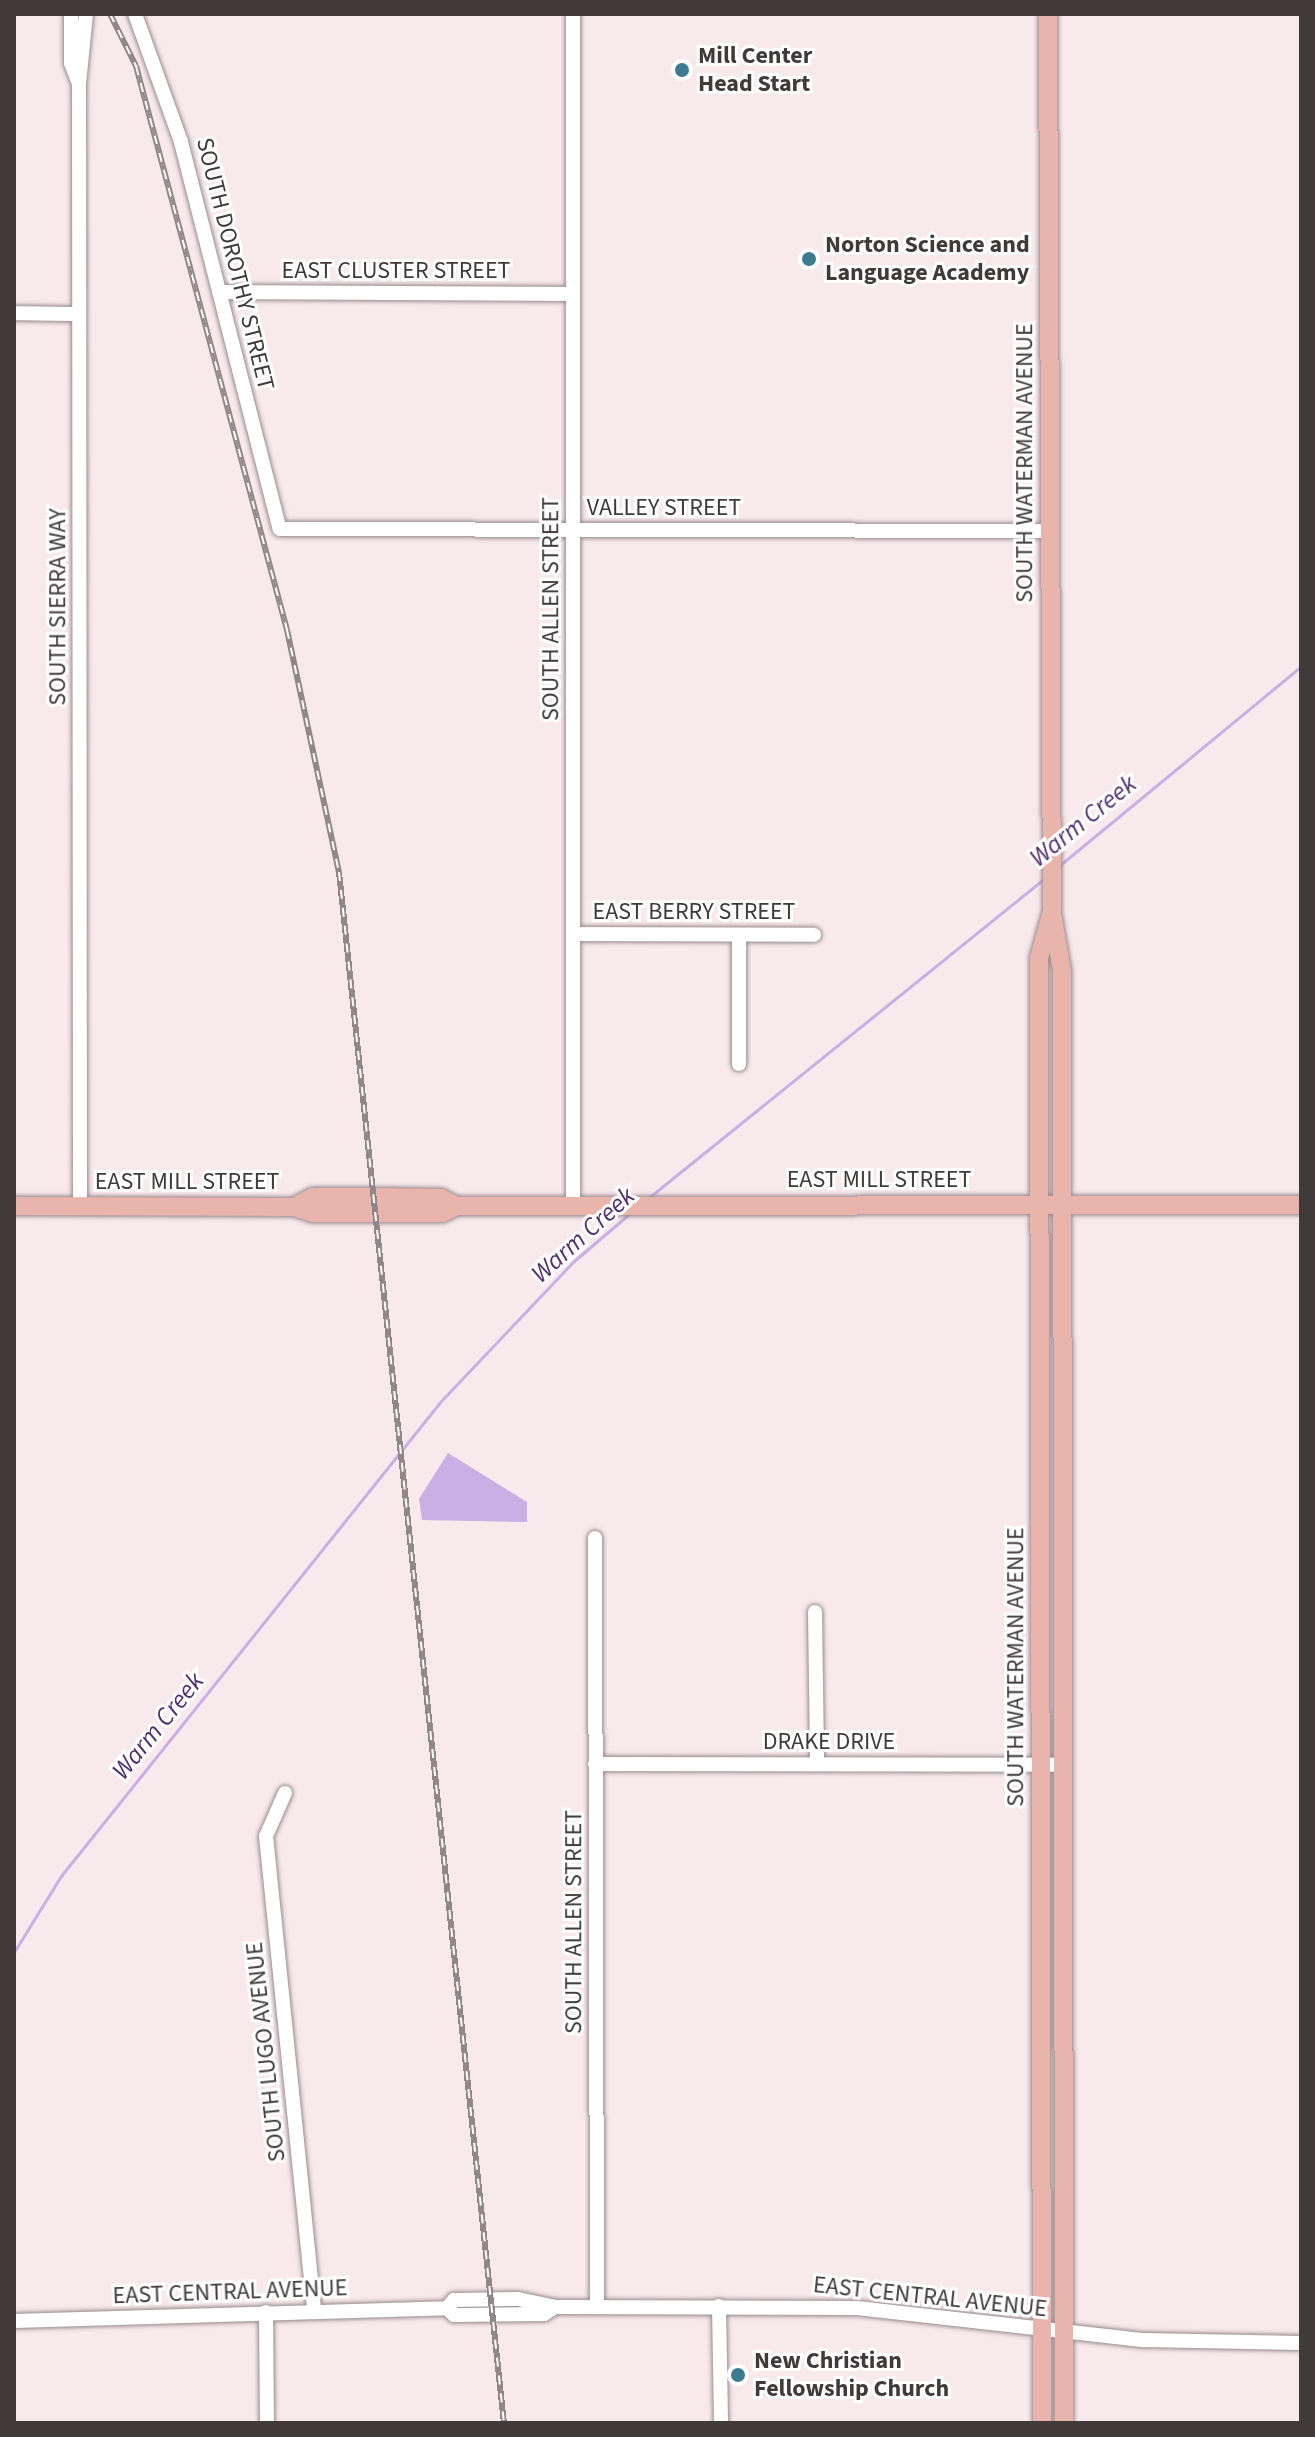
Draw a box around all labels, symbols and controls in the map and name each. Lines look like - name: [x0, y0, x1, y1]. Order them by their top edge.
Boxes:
- place label: Mill Center Head Start: [698, 42, 812, 98]
- marker: Mill Center Head Start: [673, 61, 691, 79]
- street label: SOUTH DOROTHY STREET: [190, 135, 280, 393]
- place label: Norton Science and Language Academy: [825, 231, 1030, 287]
- marker: Norton Science and Language Academy: [800, 250, 818, 268]
- street label: EAST CLUSTER STREET: [282, 257, 510, 285]
- street label: SOUTH WATERMAN AVENUE: [1011, 323, 1039, 603]
- street label: VALLEY STREET: [587, 494, 741, 522]
- street label: SOUTH ALLEN STREET: [537, 497, 565, 721]
- street label: SOUTH SIERRA WAY: [44, 508, 72, 706]
- water label: Warm Creek: [1023, 768, 1143, 874]
- street label: EAST BERRY STREET: [593, 898, 795, 926]
- street label: EAST MILL STREET: [787, 1166, 971, 1194]
- street label: EAST MILL STREET: [95, 1168, 279, 1196]
- water label: Warm Creek: [525, 1180, 641, 1290]
- street label: SOUTH WATERMAN AVENUE: [1002, 1527, 1030, 1807]
- water label: Warm Creek: [105, 1666, 211, 1786]
- street label: DRAKE DRIVE: [763, 1728, 895, 1756]
- street label: SOUTH ALLEN STREET: [560, 1810, 588, 2034]
- street label: SOUTH LUGO AVENUE: [240, 1941, 292, 2163]
- street label: EAST CENTRAL AVENUE: [812, 2270, 1048, 2324]
- street label: EAST CENTRAL AVENUE: [112, 2274, 348, 2310]
- place label: New Christian Fellowship Church: [754, 2347, 949, 2403]
- marker: New Christian Fellowship Church: [729, 2366, 747, 2384]

